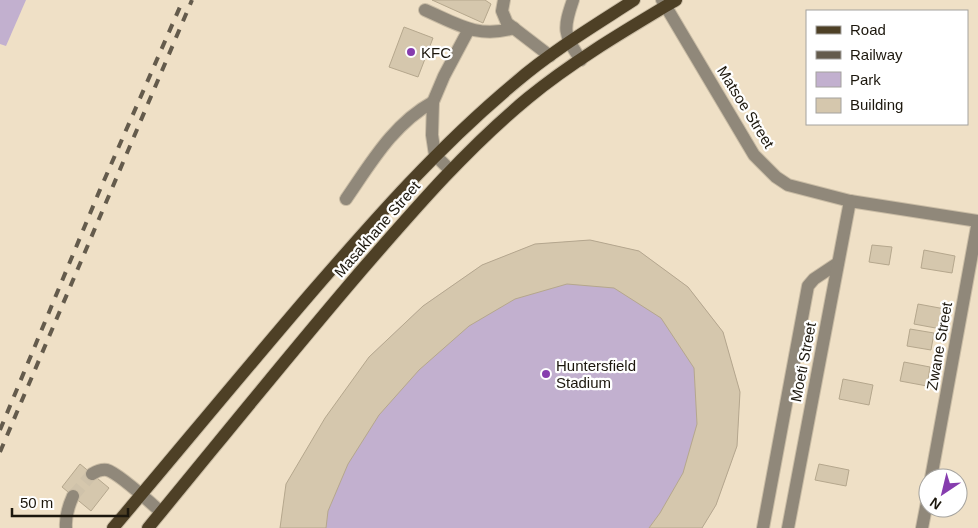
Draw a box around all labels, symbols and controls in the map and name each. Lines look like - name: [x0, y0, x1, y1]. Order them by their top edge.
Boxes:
- legend: [806, 10, 968, 125]
- text: Road: [850, 21, 886, 38]
- place label: KFC: [421, 44, 451, 61]
- marker: KFC: [405, 46, 417, 58]
- text: Railway: [850, 46, 903, 63]
- street label: Matsoe Street: [714, 63, 778, 152]
- text: Park: [850, 71, 881, 88]
- text: Building: [850, 96, 903, 113]
- street label: Masakhane Street: [331, 177, 424, 281]
- street label: Zwane Street: [923, 300, 955, 391]
- street label: Moeti Street: [787, 320, 819, 403]
- place label: Huntersfield Stadium: [556, 357, 636, 391]
- marker: Huntersfield Stadium: [540, 368, 552, 380]
- north arrow: [918, 468, 968, 518]
- scale bar: [12, 486, 129, 518]
- text: 50 m: [20, 494, 53, 511]
- text: N: [927, 494, 944, 513]

